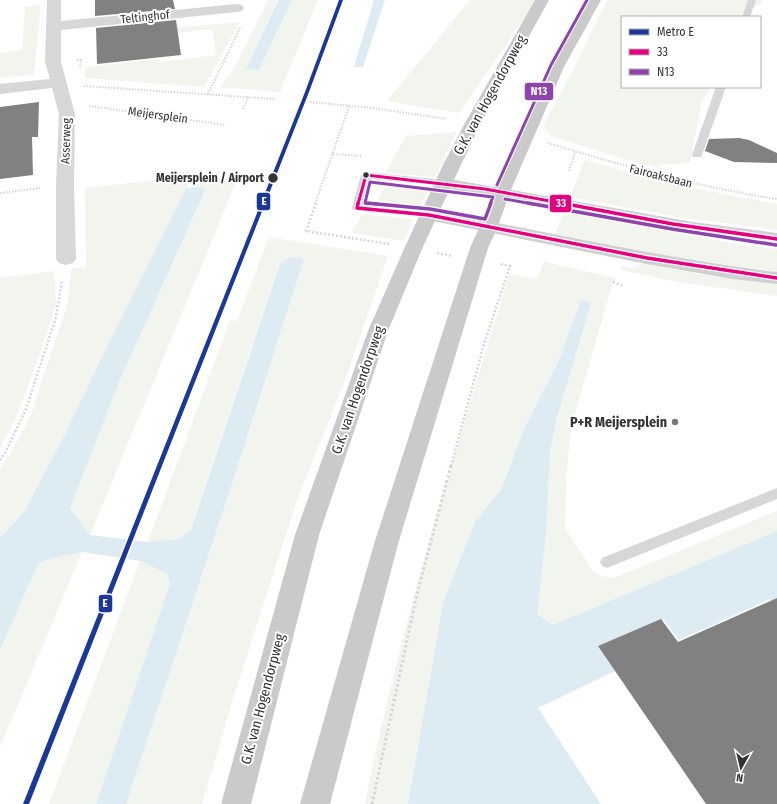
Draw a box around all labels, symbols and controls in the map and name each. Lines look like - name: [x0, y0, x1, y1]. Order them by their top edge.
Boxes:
- street label: Teltinghof: [120, 7, 172, 27]
- legend: [621, 16, 761, 88]
- text: Metro E: [657, 25, 694, 39]
- street label: G.K. van Hogendorpweg: [450, 32, 530, 158]
- text: 33: [657, 45, 668, 59]
- text: N13: [657, 65, 674, 79]
- line badge: N13: [524, 82, 554, 101]
- text: N13: [531, 85, 547, 98]
- street label: Meijersplein: [127, 104, 189, 126]
- street label: Asserweg: [58, 117, 74, 164]
- street label: Fairoaksbaan: [628, 161, 694, 191]
- unlabelled marker: [361, 170, 371, 180]
- place label: Meijersplein / Airport: [156, 171, 265, 185]
- marker: Meijersplein / Airport: [266, 171, 280, 185]
- line badge: E: [256, 192, 271, 211]
- line badge: 33: [549, 194, 572, 213]
- text: E: [261, 195, 267, 208]
- text: 33: [555, 197, 566, 210]
- street label: G.K. van Hogendorpweg: [328, 323, 388, 456]
- place label: P+R Meijersplein: [570, 414, 667, 431]
- marker: P+R Meijersplein: [670, 417, 680, 427]
- line badge: E: [98, 594, 113, 613]
- text: E: [102, 597, 108, 610]
- street label: G.K. van Hogendorpweg: [237, 631, 289, 766]
- north arrow: [721, 748, 761, 788]
- text: N: [736, 771, 744, 784]

